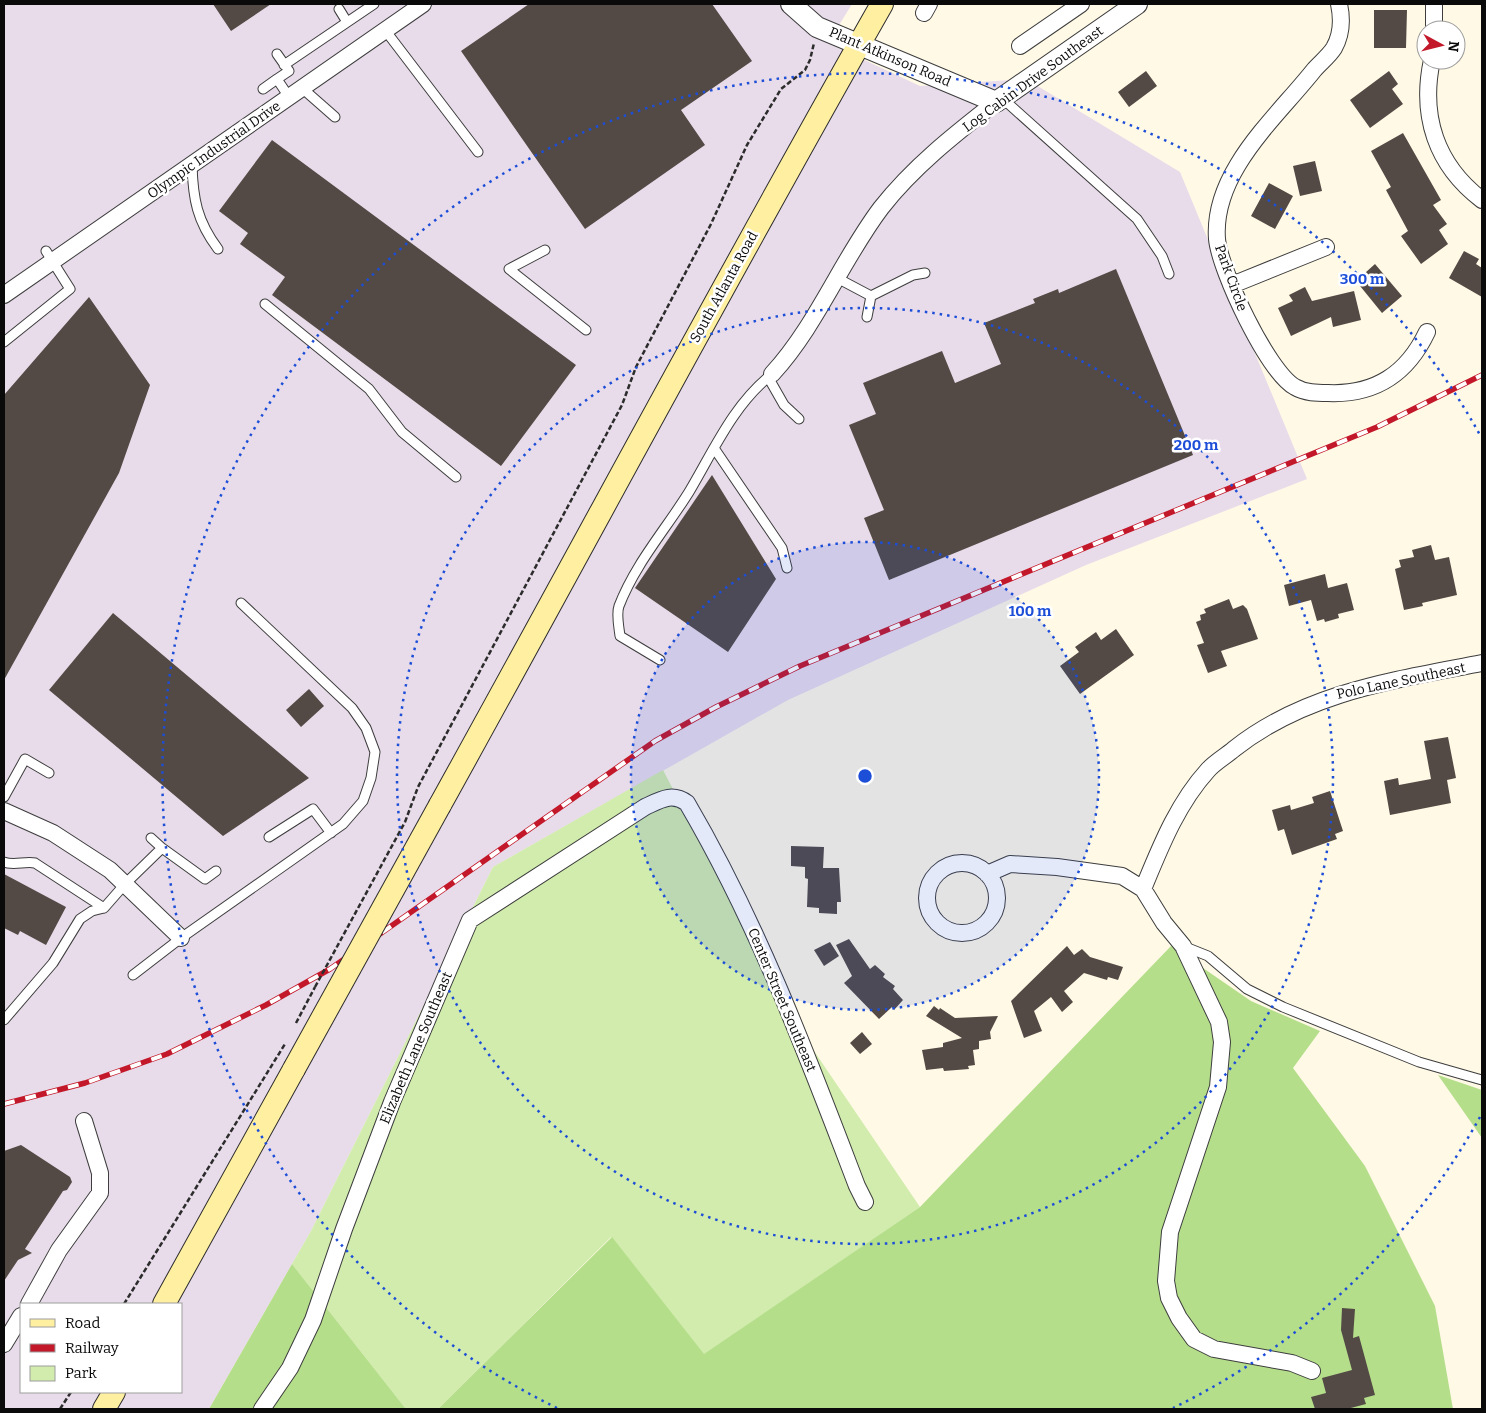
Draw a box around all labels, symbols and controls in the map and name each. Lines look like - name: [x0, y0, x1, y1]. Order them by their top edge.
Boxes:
- north arrow: [1416, 20, 1466, 70]
- street label: Log Cabin Drive Southeast: [959, 22, 1107, 136]
- street label: Plant Atkinson Road: [826, 24, 954, 90]
- text: N: [1444, 40, 1463, 53]
- street label: Olympic Industrial Drive: [144, 97, 284, 203]
- street label: South Atlanta Road: [686, 228, 762, 346]
- street label: Park Circle: [1211, 242, 1251, 314]
- text: 300 m: [1340, 270, 1385, 288]
- text: 200 m: [1174, 436, 1219, 454]
- text: 100 m: [1009, 602, 1052, 620]
- street label: Polo Lane Southeast: [1335, 659, 1467, 703]
- centre of rings: [856, 767, 874, 785]
- street label: Center Street Southeast: [744, 925, 820, 1075]
- street label: Elizabeth Lane Southeast: [376, 969, 456, 1127]
- legend: [20, 1303, 182, 1393]
- text: Road: [65, 1314, 100, 1332]
- text: Railway: [65, 1339, 119, 1357]
- text: Park: [65, 1364, 97, 1382]

